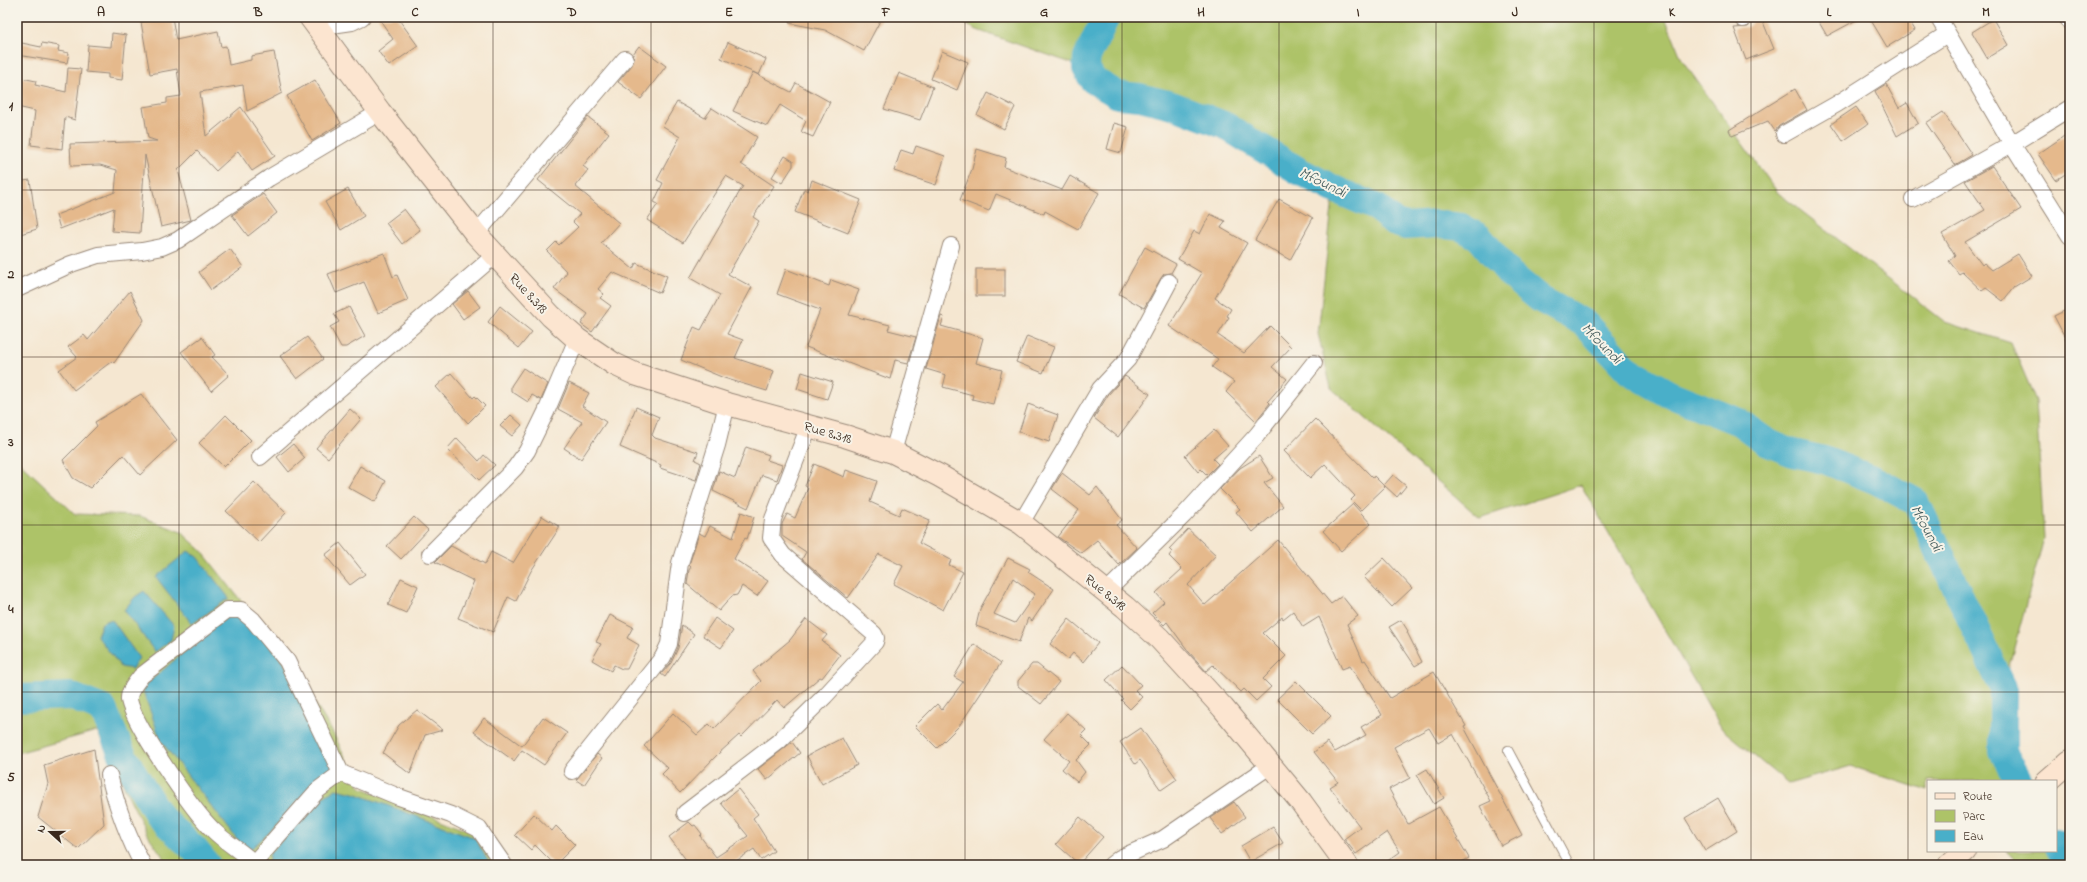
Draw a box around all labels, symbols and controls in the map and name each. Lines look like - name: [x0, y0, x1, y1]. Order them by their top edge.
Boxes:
- text: A: [97, 3, 105, 22]
- text: B: [253, 3, 263, 22]
- text: C: [411, 3, 419, 22]
- text: D: [566, 3, 577, 22]
- text: E: [725, 3, 733, 22]
- text: F: [881, 3, 891, 22]
- text: G: [1040, 3, 1048, 22]
- text: H: [1197, 3, 1205, 22]
- text: I: [1356, 3, 1360, 22]
- text: J: [1512, 3, 1518, 22]
- text: K: [1669, 3, 1676, 22]
- text: L: [1827, 3, 1833, 22]
- text: M: [1982, 3, 1990, 22]
- text: 1: [9, 97, 14, 116]
- water label: Mfoundi: [1295, 162, 1351, 204]
- text: 2: [7, 265, 15, 284]
- street label: Rue 8.318: [503, 269, 552, 319]
- water label: Mfoundi: [1576, 318, 1627, 370]
- street label: Rue 8.318: [801, 417, 854, 450]
- text: 3: [7, 433, 14, 452]
- water label: Mfoundi: [1905, 501, 1948, 557]
- street label: Rue 8.318: [1079, 570, 1131, 617]
- text: 4: [7, 600, 14, 619]
- text: 5: [7, 768, 15, 787]
- legend: [1927, 780, 2057, 852]
- text: Route: [1963, 788, 1993, 806]
- text: Parc: [1963, 808, 1985, 826]
- north arrow: [30, 812, 70, 852]
- text: N: [33, 822, 50, 835]
- text: Eau: [1963, 828, 1984, 846]

